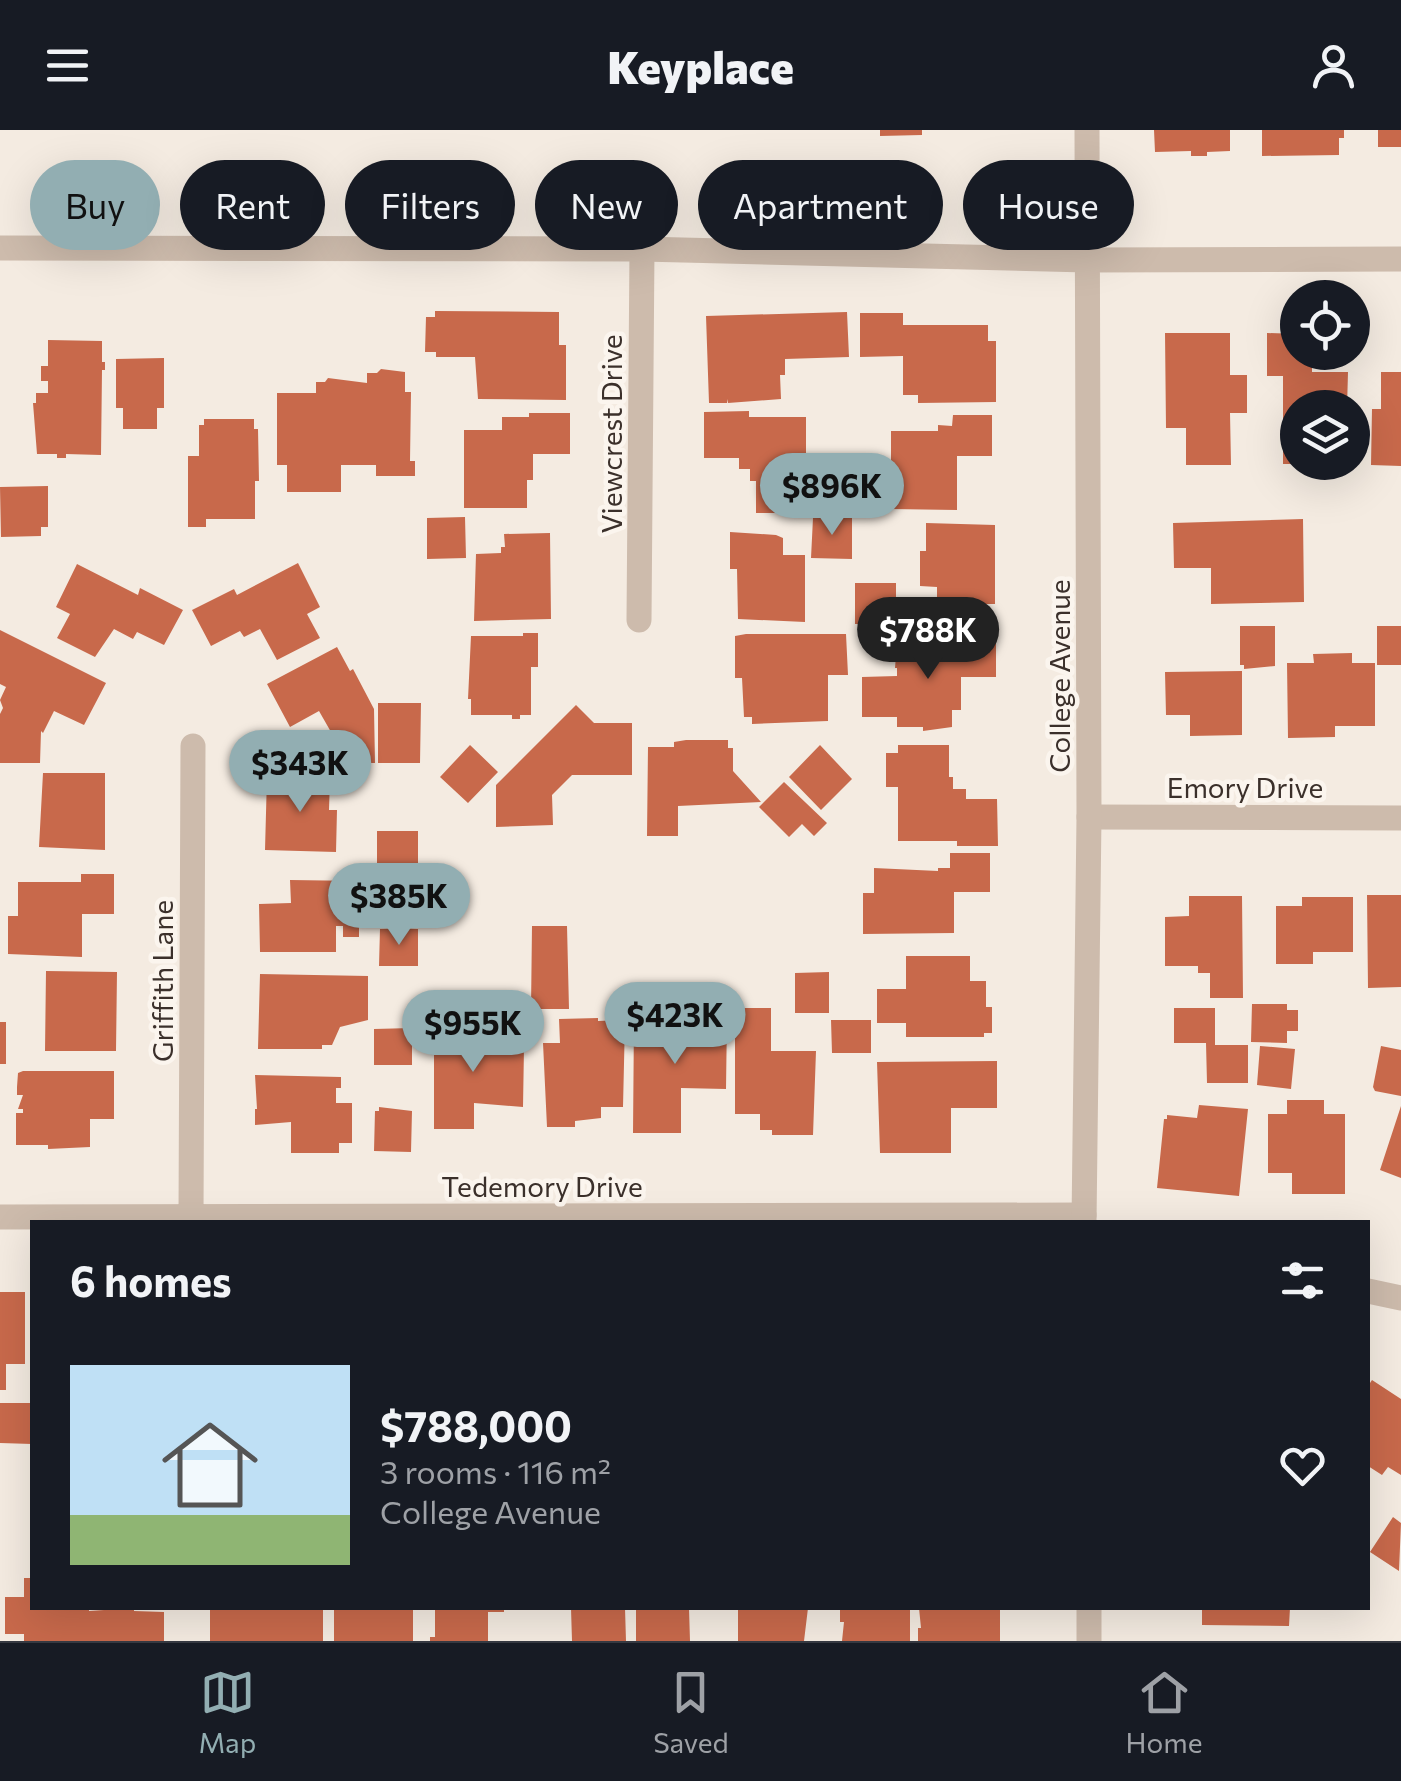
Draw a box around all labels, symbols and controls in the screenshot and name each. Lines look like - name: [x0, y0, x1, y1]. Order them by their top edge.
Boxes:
- icon: menu: [40, 38, 95, 93]
- text: Keyplace: [607, 38, 794, 93]
- icon: person: [1306, 38, 1361, 93]
- chip: Buy: [30, 160, 160, 250]
- chip: Rent: [180, 160, 325, 250]
- chip: Filters: [345, 160, 515, 250]
- chip: New: [535, 160, 678, 250]
- chip: Apartment: [698, 160, 943, 250]
- chip: House: [963, 160, 1134, 250]
- map controls: [1280, 280, 1370, 480]
- button: locate: [1280, 280, 1370, 370]
- street label: Viewcrest Drive: [594, 334, 628, 534]
- button: layers: [1280, 390, 1370, 480]
- pin: $896K: [762, 453, 902, 538]
- text: $896K: [782, 465, 882, 505]
- street label: College Avenue: [1042, 579, 1076, 773]
- pin: $788K: [858, 597, 998, 682]
- text: $788K: [879, 609, 977, 649]
- pin: $343K: [230, 730, 370, 815]
- text: $343K: [251, 742, 349, 782]
- street label: Emory Drive: [1167, 770, 1323, 804]
- pin: $385K: [329, 863, 469, 948]
- text: $385K: [350, 875, 448, 915]
- street label: Griffith Lane: [145, 900, 179, 1062]
- pin: $423K: [605, 982, 745, 1067]
- pin: $955K: [403, 990, 543, 1075]
- text: $423K: [627, 994, 723, 1034]
- text: $955K: [424, 1002, 522, 1042]
- street label: Tedemory Drive: [441, 1169, 643, 1203]
- icon: filters: [1275, 1253, 1330, 1308]
- text: 6 homes: [70, 1254, 232, 1306]
- text: $788,000: [380, 1399, 572, 1451]
- icon: home: [150, 1405, 270, 1525]
- icon: heart: [1275, 1438, 1330, 1493]
- text: 3 rooms · 116 m²: [380, 1451, 611, 1491]
- text: College Avenue: [380, 1491, 601, 1531]
- tab: Map: [198, 1665, 256, 1759]
- tab: Saved: [653, 1665, 729, 1759]
- tab: Home: [1126, 1665, 1203, 1759]

